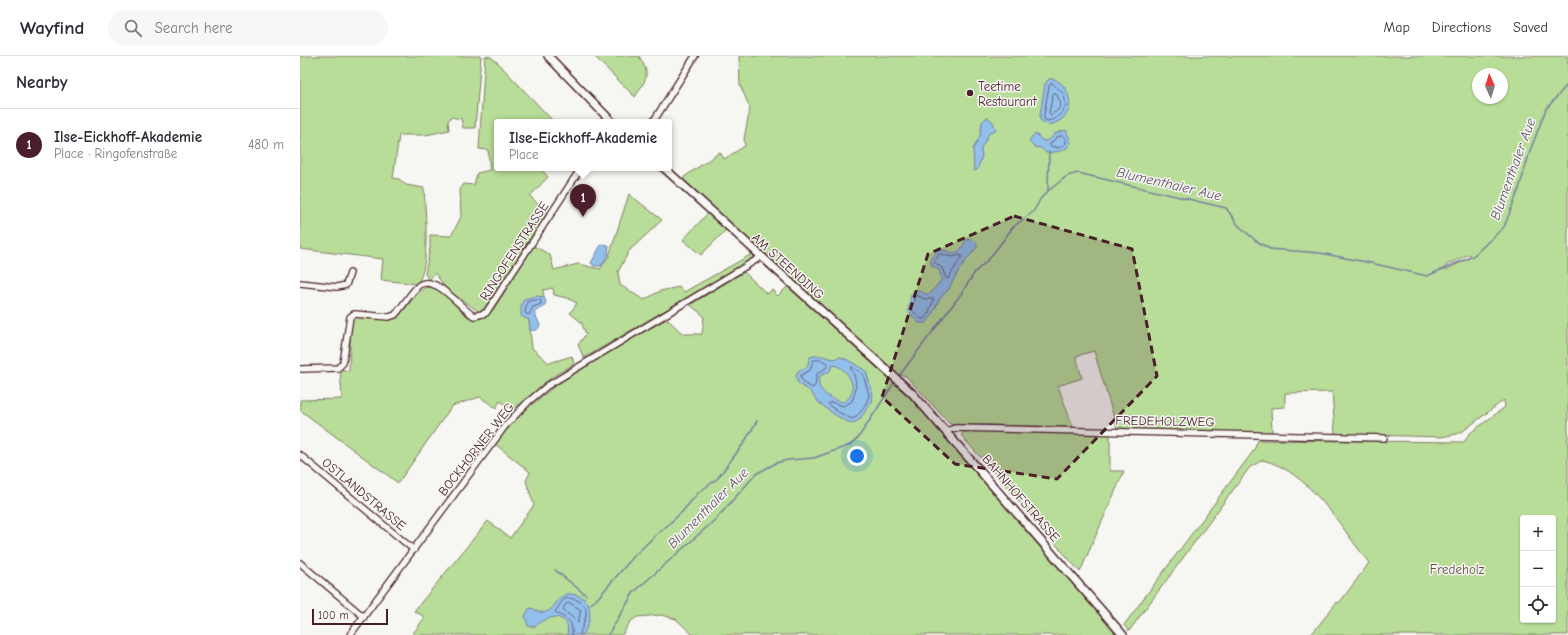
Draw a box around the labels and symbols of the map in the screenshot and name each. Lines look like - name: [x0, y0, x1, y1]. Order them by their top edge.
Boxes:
- north arrow: [1472, 68, 1508, 104]
- place label: Teetime Restaurant: [978, 79, 1038, 109]
- marker: Teetime Restaurant: [965, 88, 975, 98]
- water label: Blumenthaler Aue: [1487, 116, 1539, 222]
- water label: Blumenthaler Aue: [1115, 164, 1223, 204]
- pin: 1: [570, 184, 596, 217]
- street label: RINGOFENSTRASSE: [477, 199, 552, 303]
- street label: AM STEENDING: [749, 230, 827, 302]
- street label: BOCKHORNER WEG: [435, 399, 517, 499]
- street label: FREDEHOLZWEG: [1115, 413, 1215, 429]
- your location: [847, 446, 867, 466]
- street label: BAHNHOFSTRASSE: [979, 451, 1063, 545]
- street label: OSTLANDSTRASSE: [319, 455, 409, 533]
- water label: Blumenthaler Aue: [664, 464, 752, 552]
- park label: Fredeholz: [1430, 562, 1485, 577]
- scale bar: [312, 607, 388, 626]

